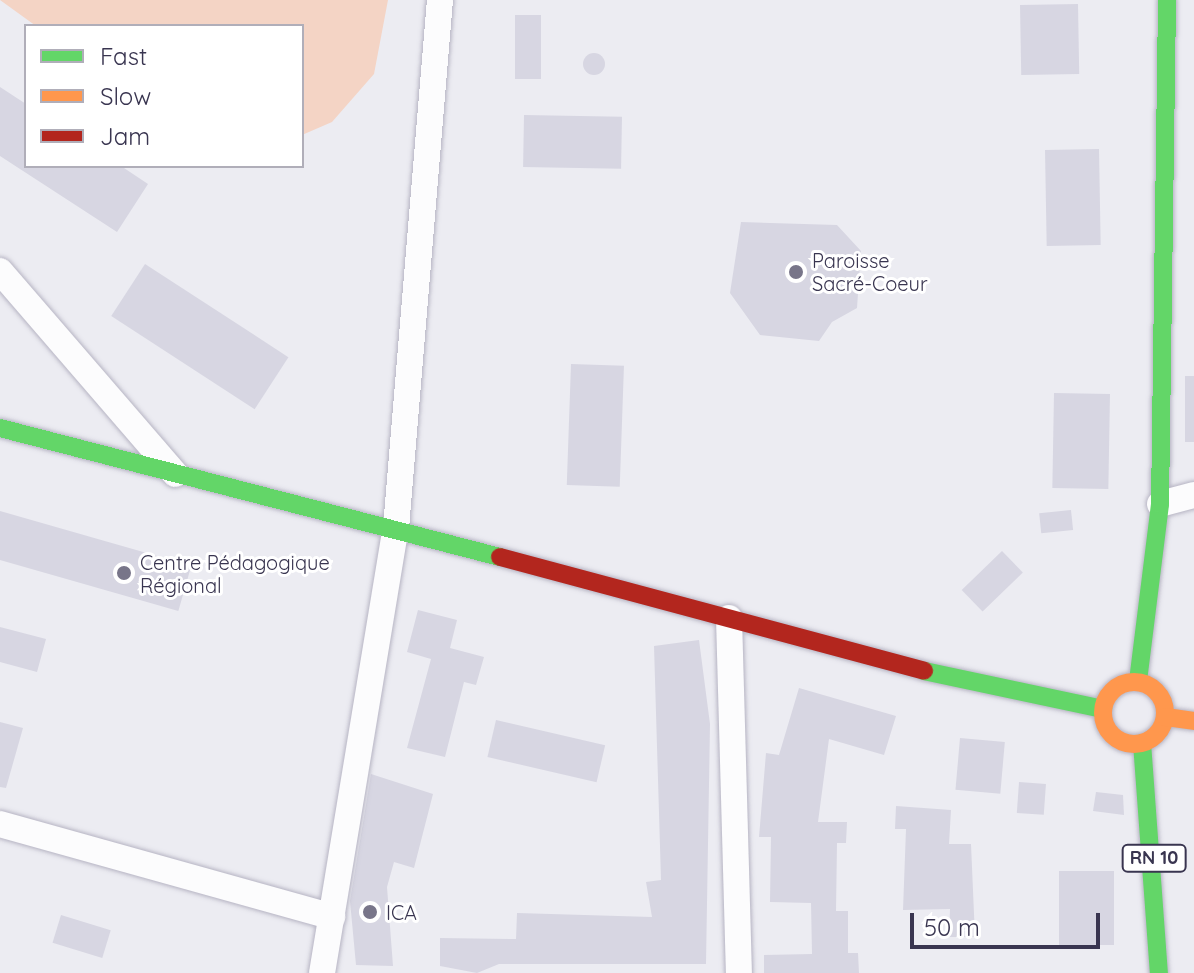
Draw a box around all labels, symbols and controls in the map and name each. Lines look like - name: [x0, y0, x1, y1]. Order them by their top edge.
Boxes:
- legend: [24, 24, 304, 168]
- text: Fast: [100, 41, 147, 71]
- text: Slow: [100, 81, 151, 111]
- text: Jam: [100, 121, 150, 151]
- place label: Paroisse Sacré-Coeur: [812, 248, 928, 295]
- marker: Paroisse Sacré-Coeur: [787, 263, 805, 281]
- place label: Centre Pédagogique Régional: [140, 550, 330, 597]
- marker: Centre Pédagogique Régional: [115, 564, 133, 582]
- road number: RN 10: [1120, 844, 1188, 872]
- scale bar: [914, 897, 1104, 947]
- place label: ICA: [386, 900, 417, 924]
- marker: ICA: [361, 903, 379, 921]
- text: 50 m: [924, 912, 980, 942]

